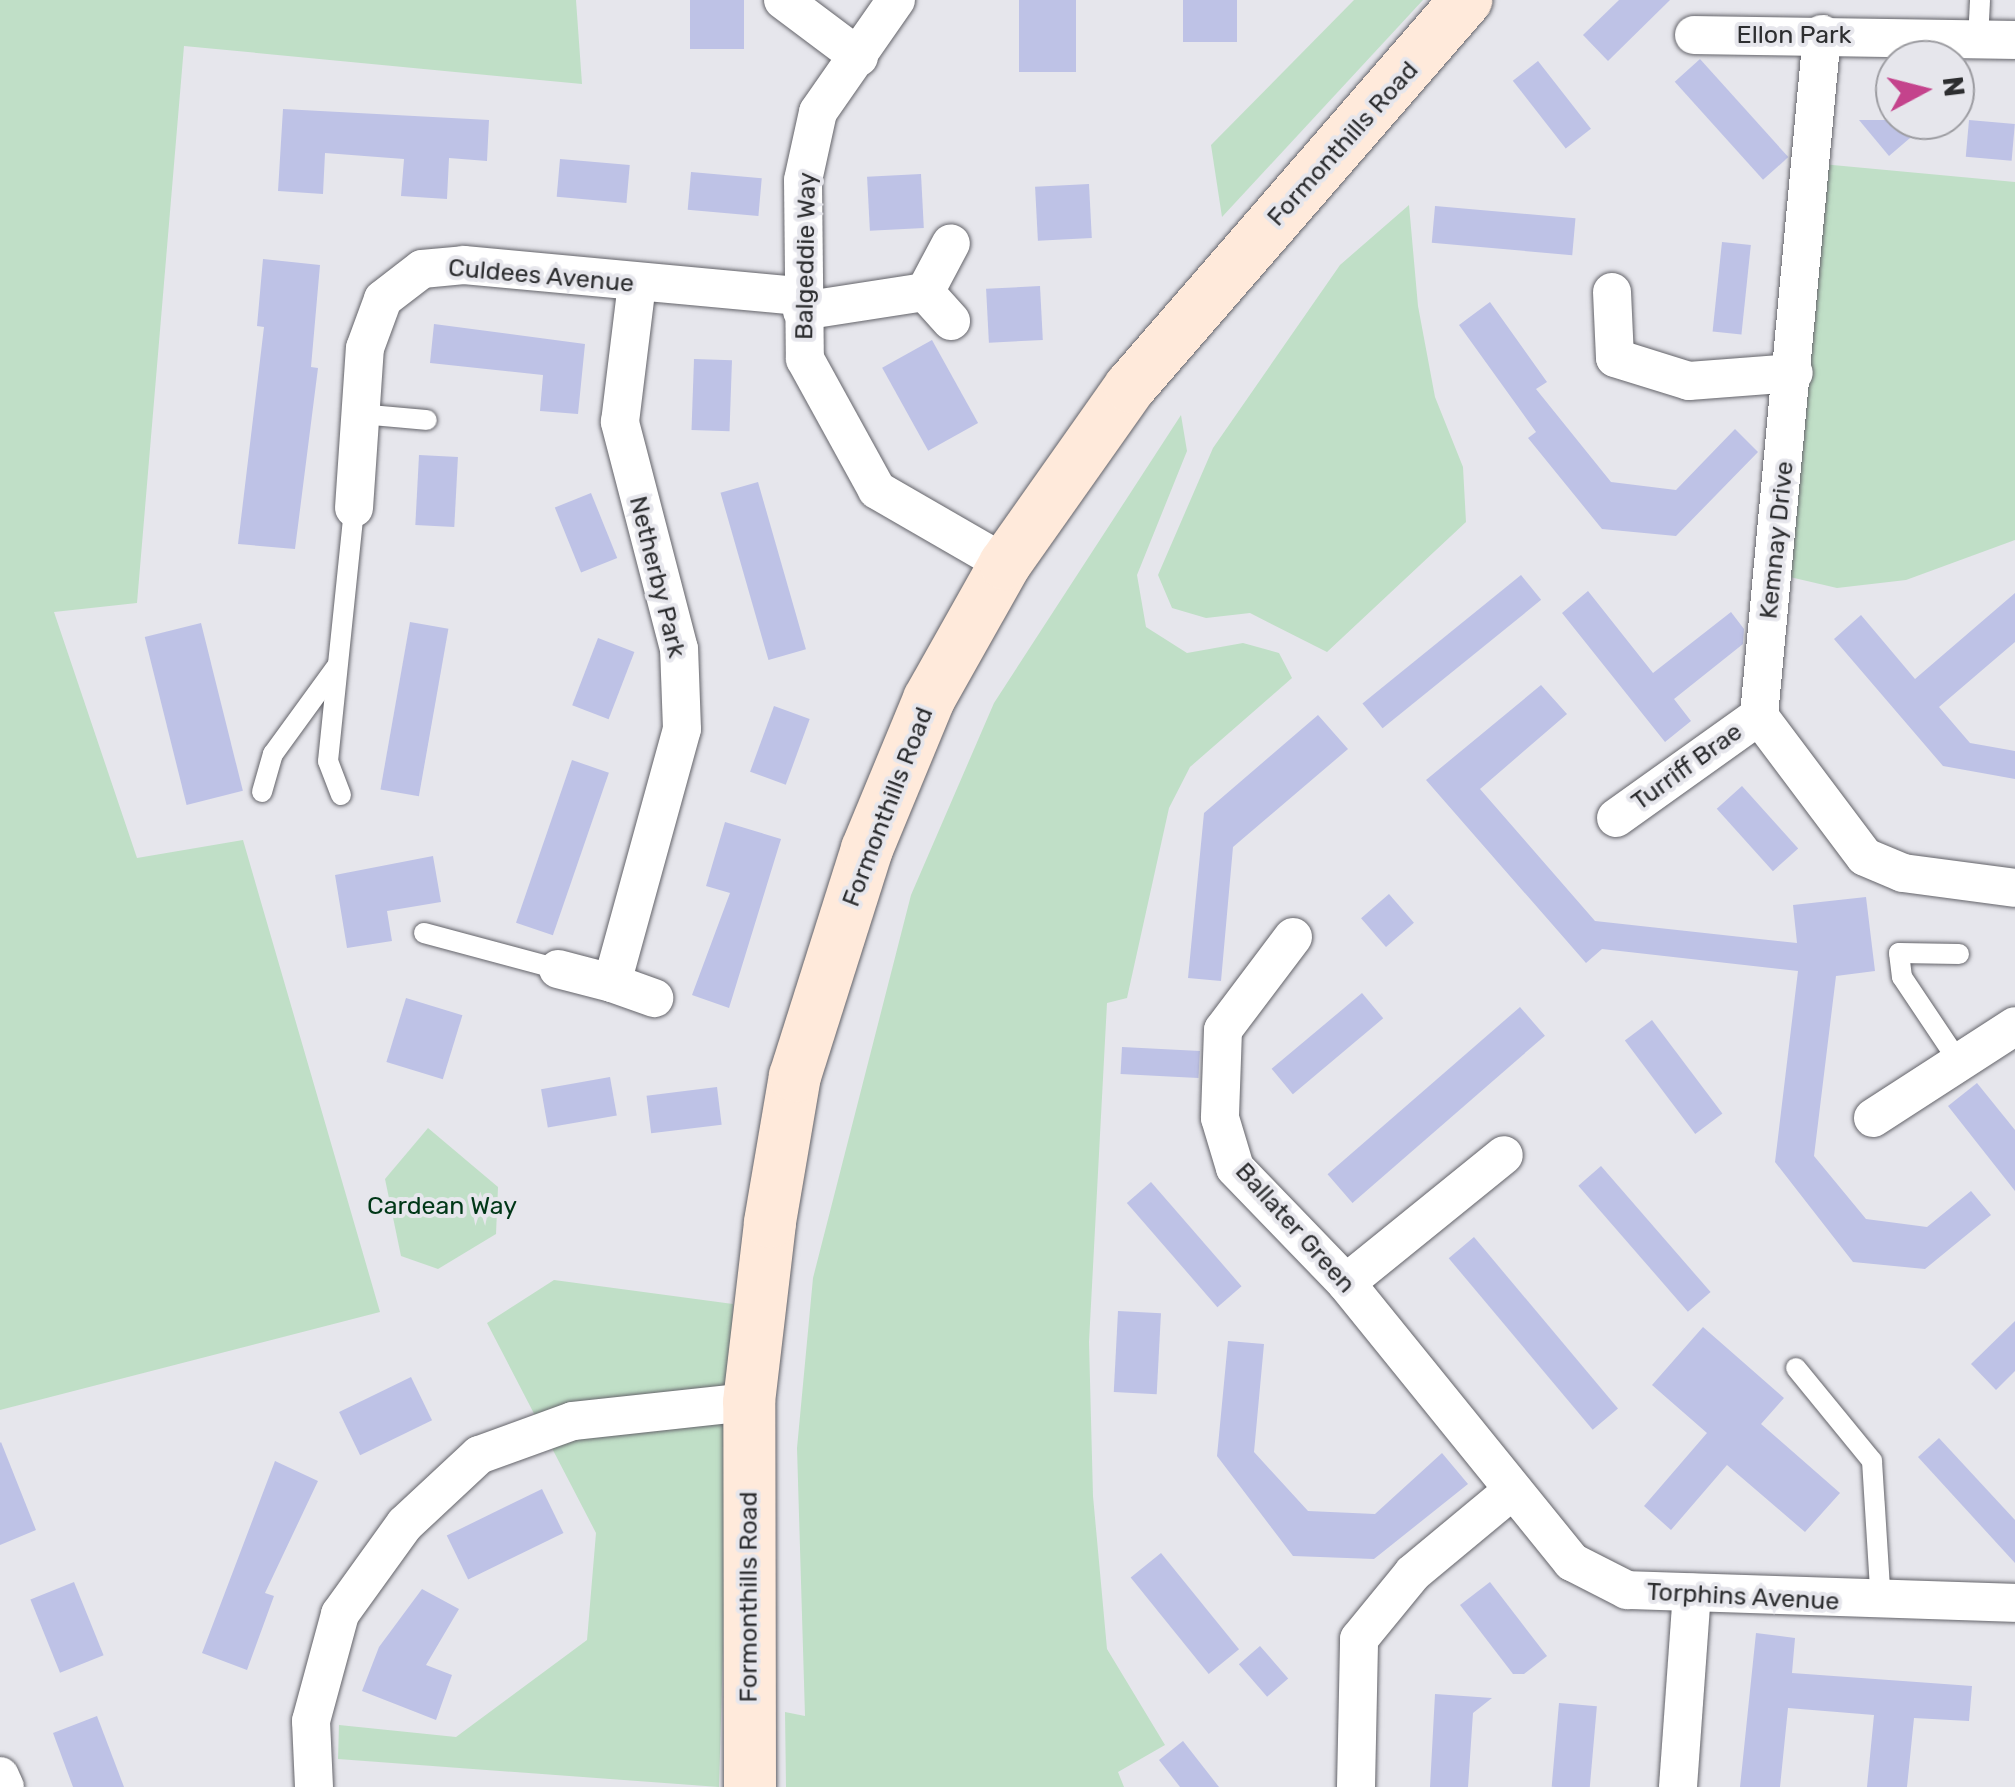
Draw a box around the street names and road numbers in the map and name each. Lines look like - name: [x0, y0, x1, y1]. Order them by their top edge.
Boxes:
- street label: Ellon Park: [1737, 20, 1851, 50]
- street label: Formonthills Road: [1261, 56, 1425, 232]
- street label: Balgeddie Way: [790, 172, 822, 340]
- street label: Culdees Avenue: [447, 253, 635, 299]
- street label: Kemnay Drive: [1754, 459, 1800, 621]
- street label: Netherby Park: [622, 493, 692, 661]
- street label: Formonthills Road: [836, 703, 940, 911]
- street label: Turriff Brae: [1626, 717, 1748, 817]
- street label: Ballater Green: [1229, 1157, 1361, 1299]
- street label: Formonthills Road: [734, 1491, 764, 1703]
- street label: Torphins Avenue: [1646, 1577, 1840, 1617]

